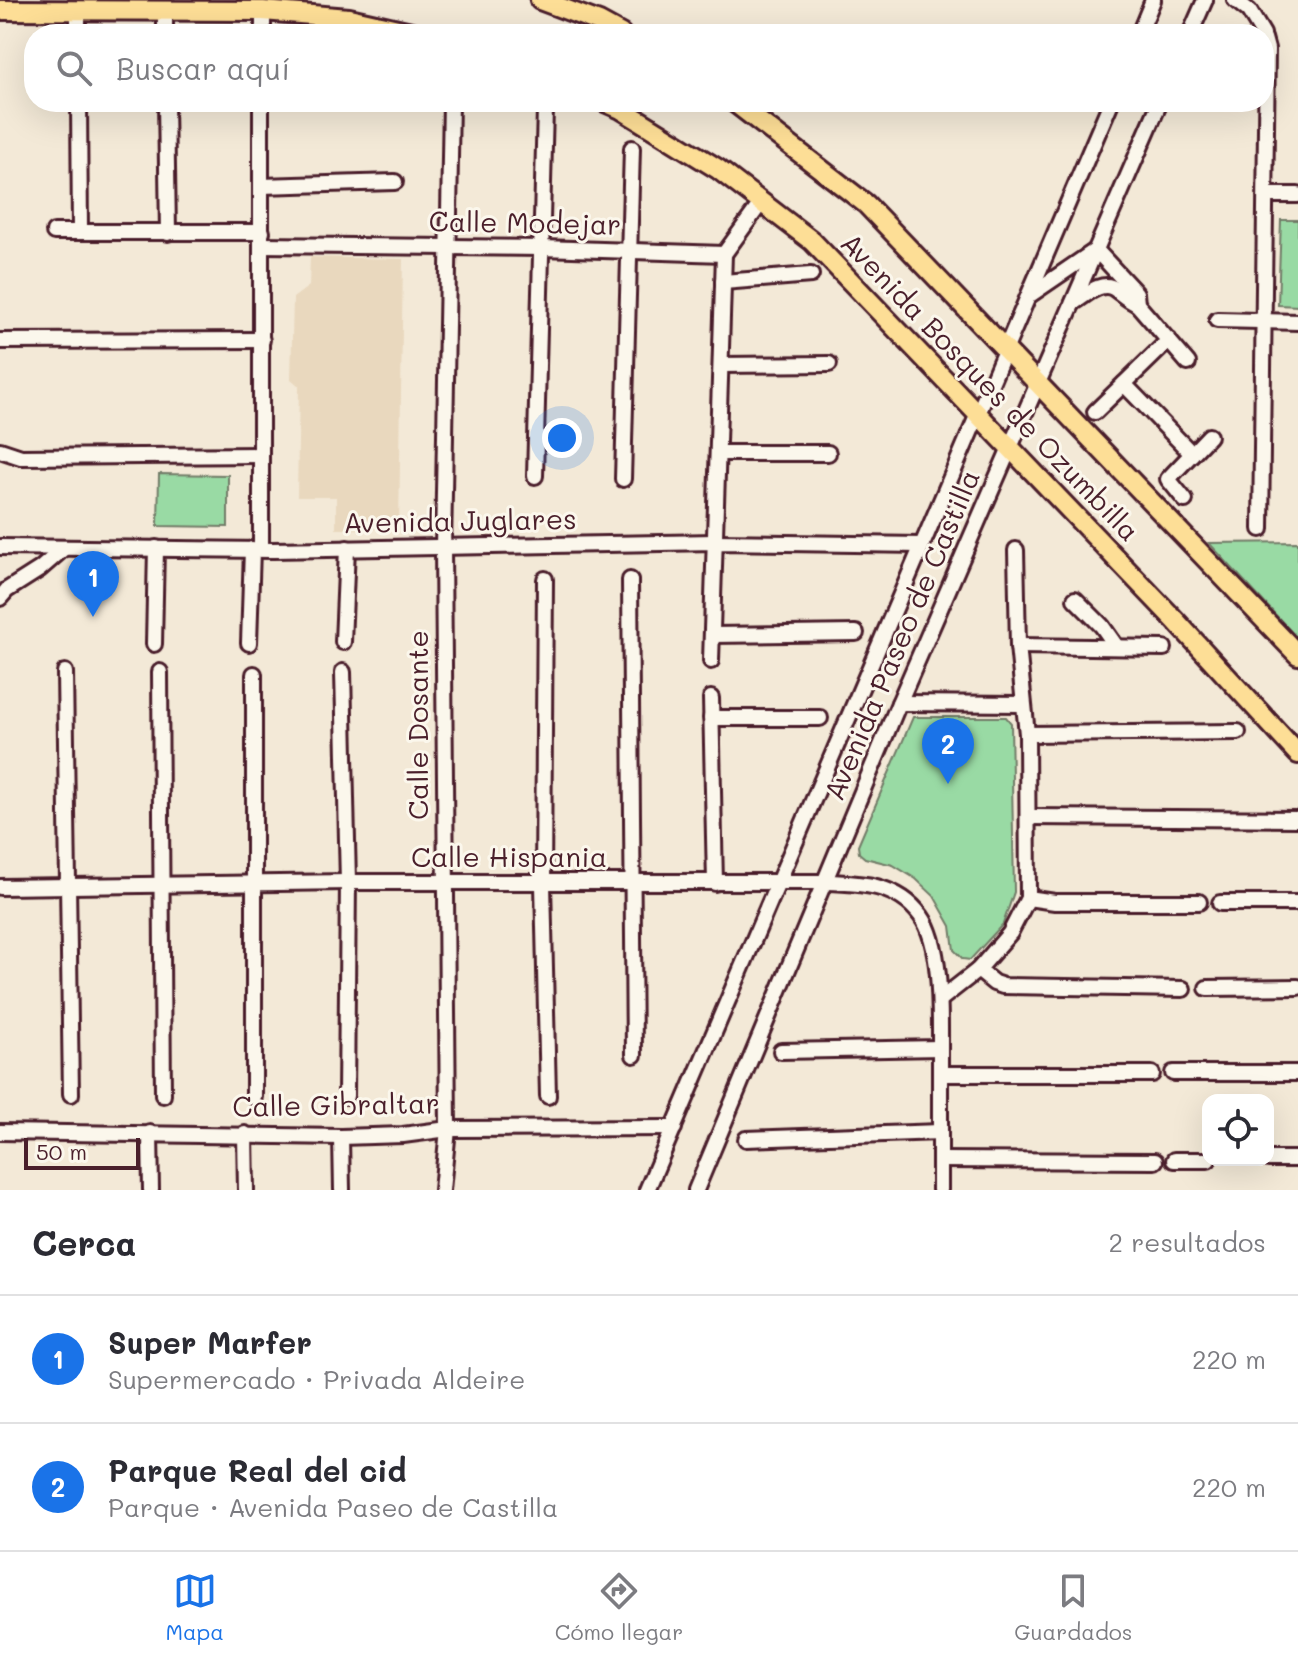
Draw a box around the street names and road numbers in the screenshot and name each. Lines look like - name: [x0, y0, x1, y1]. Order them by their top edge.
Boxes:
- street label: Calle Modejar: [428, 202, 622, 242]
- street label: Avenida Bosques de Ozumbilla: [834, 225, 1148, 548]
- street label: Avenida Paseo de Castilla: [815, 464, 987, 805]
- street label: Avenida Juglares: [343, 500, 577, 540]
- street label: Calle Dosante: [399, 630, 435, 820]
- street label: Calle Hispania: [411, 838, 607, 874]
- street label: Calle Gibraltar: [232, 1084, 440, 1124]

